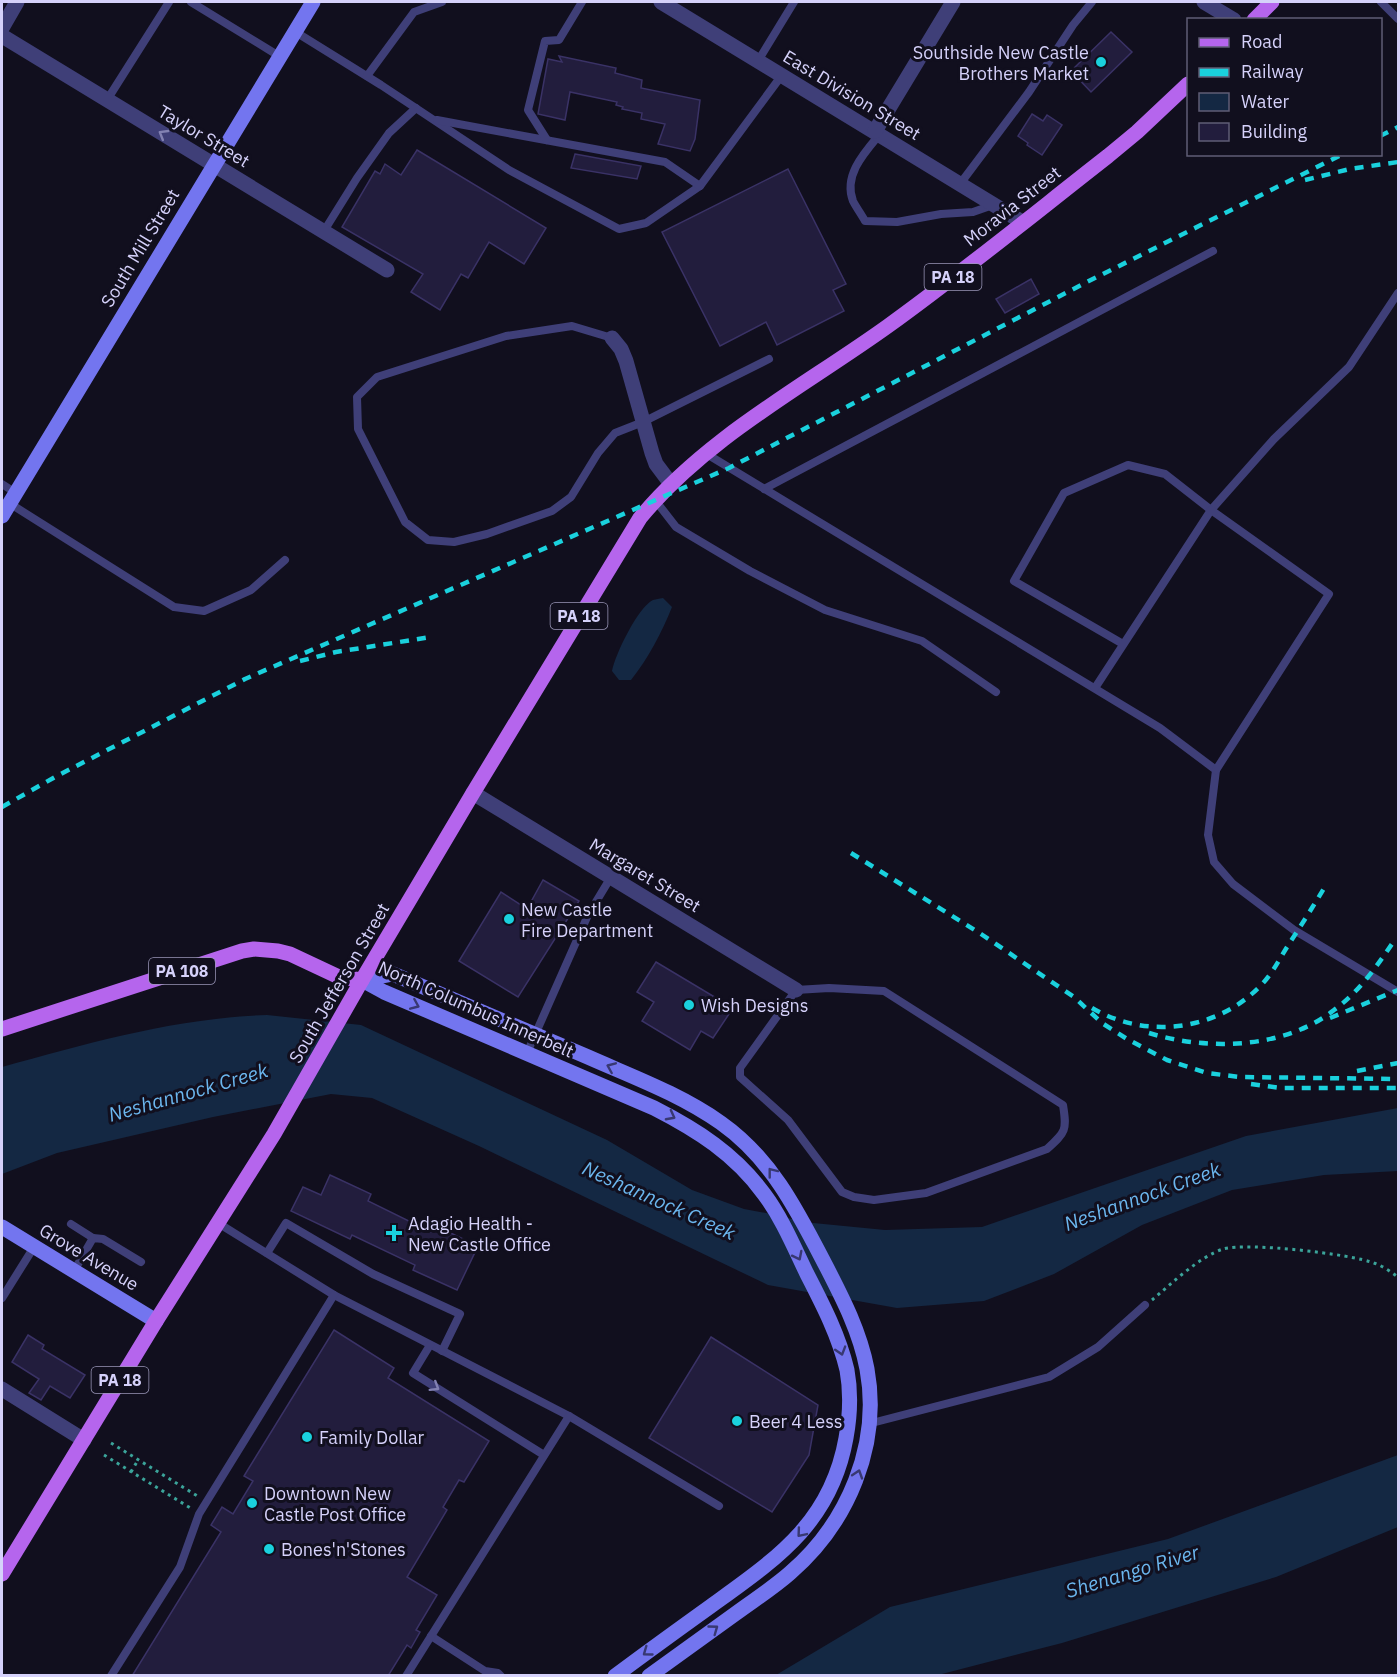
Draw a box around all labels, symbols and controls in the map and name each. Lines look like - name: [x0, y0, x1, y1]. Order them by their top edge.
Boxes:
- legend: [1187, 18, 1382, 156]
- text: Road: [1241, 30, 1282, 53]
- place label: Southside New Castle Brothers Market: [913, 41, 1089, 85]
- street label: East Division Street: [779, 45, 925, 145]
- marker: Southside New Castle Brothers Market: [1094, 55, 1108, 69]
- text: Railway: [1241, 60, 1303, 83]
- text: Water: [1241, 90, 1290, 113]
- street label: Taylor Street: [154, 100, 254, 172]
- text: Building: [1241, 120, 1308, 143]
- one-way arrow: [159, 130, 169, 141]
- street label: Moravia Street: [959, 161, 1065, 251]
- street label: South Mill Street: [96, 185, 184, 311]
- road number: PA 18: [924, 264, 982, 290]
- road number: PA 18: [550, 603, 608, 629]
- street label: Margaret Street: [585, 833, 705, 917]
- place label: New Castle Fire Department: [521, 898, 653, 942]
- street label: South Jefferson Street: [284, 899, 394, 1067]
- marker: New Castle Fire Department: [502, 912, 516, 926]
- street label: North Columbus Innerbelt: [375, 955, 577, 1063]
- road number: PA 108: [149, 958, 215, 984]
- place label: Wish Designs: [701, 994, 809, 1017]
- one-way arrow: [408, 998, 419, 1010]
- marker: Wish Designs: [682, 998, 696, 1012]
- water label: Neshannock Creek: [105, 1056, 272, 1128]
- one-way arrow: [606, 1062, 617, 1074]
- one-way arrow: [664, 1109, 675, 1121]
- water label: Neshannock Creek: [578, 1154, 740, 1246]
- water label: Neshannock Creek: [1060, 1155, 1225, 1237]
- one-way arrow: [768, 1168, 779, 1179]
- place label: Adagio Health - New Castle Office: [408, 1212, 551, 1256]
- street label: Grove Avenue: [35, 1218, 143, 1296]
- marker: Adagio Health - New Castle Office: [385, 1224, 403, 1242]
- one-way arrow: [791, 1249, 802, 1260]
- one-way arrow: [834, 1345, 846, 1356]
- road number: PA 18: [92, 1367, 148, 1393]
- one-way arrow: [429, 1379, 439, 1391]
- place label: Beer 4 Less: [749, 1410, 843, 1433]
- marker: Beer 4 Less: [730, 1414, 744, 1428]
- place label: Family Dollar: [319, 1426, 425, 1449]
- marker: Family Dollar: [300, 1430, 314, 1444]
- one-way arrow: [851, 1469, 863, 1480]
- place label: Downtown New Castle Post Office: [264, 1482, 406, 1526]
- marker: Downtown New Castle Post Office: [245, 1496, 259, 1510]
- one-way arrow: [797, 1526, 808, 1537]
- place label: Bones'n'Stones: [281, 1538, 406, 1561]
- water label: Shenango River: [1062, 1538, 1203, 1604]
- marker: Bones'n'Stones: [262, 1542, 276, 1556]
- one-way arrow: [707, 1625, 718, 1636]
- one-way arrow: [643, 1645, 654, 1656]

